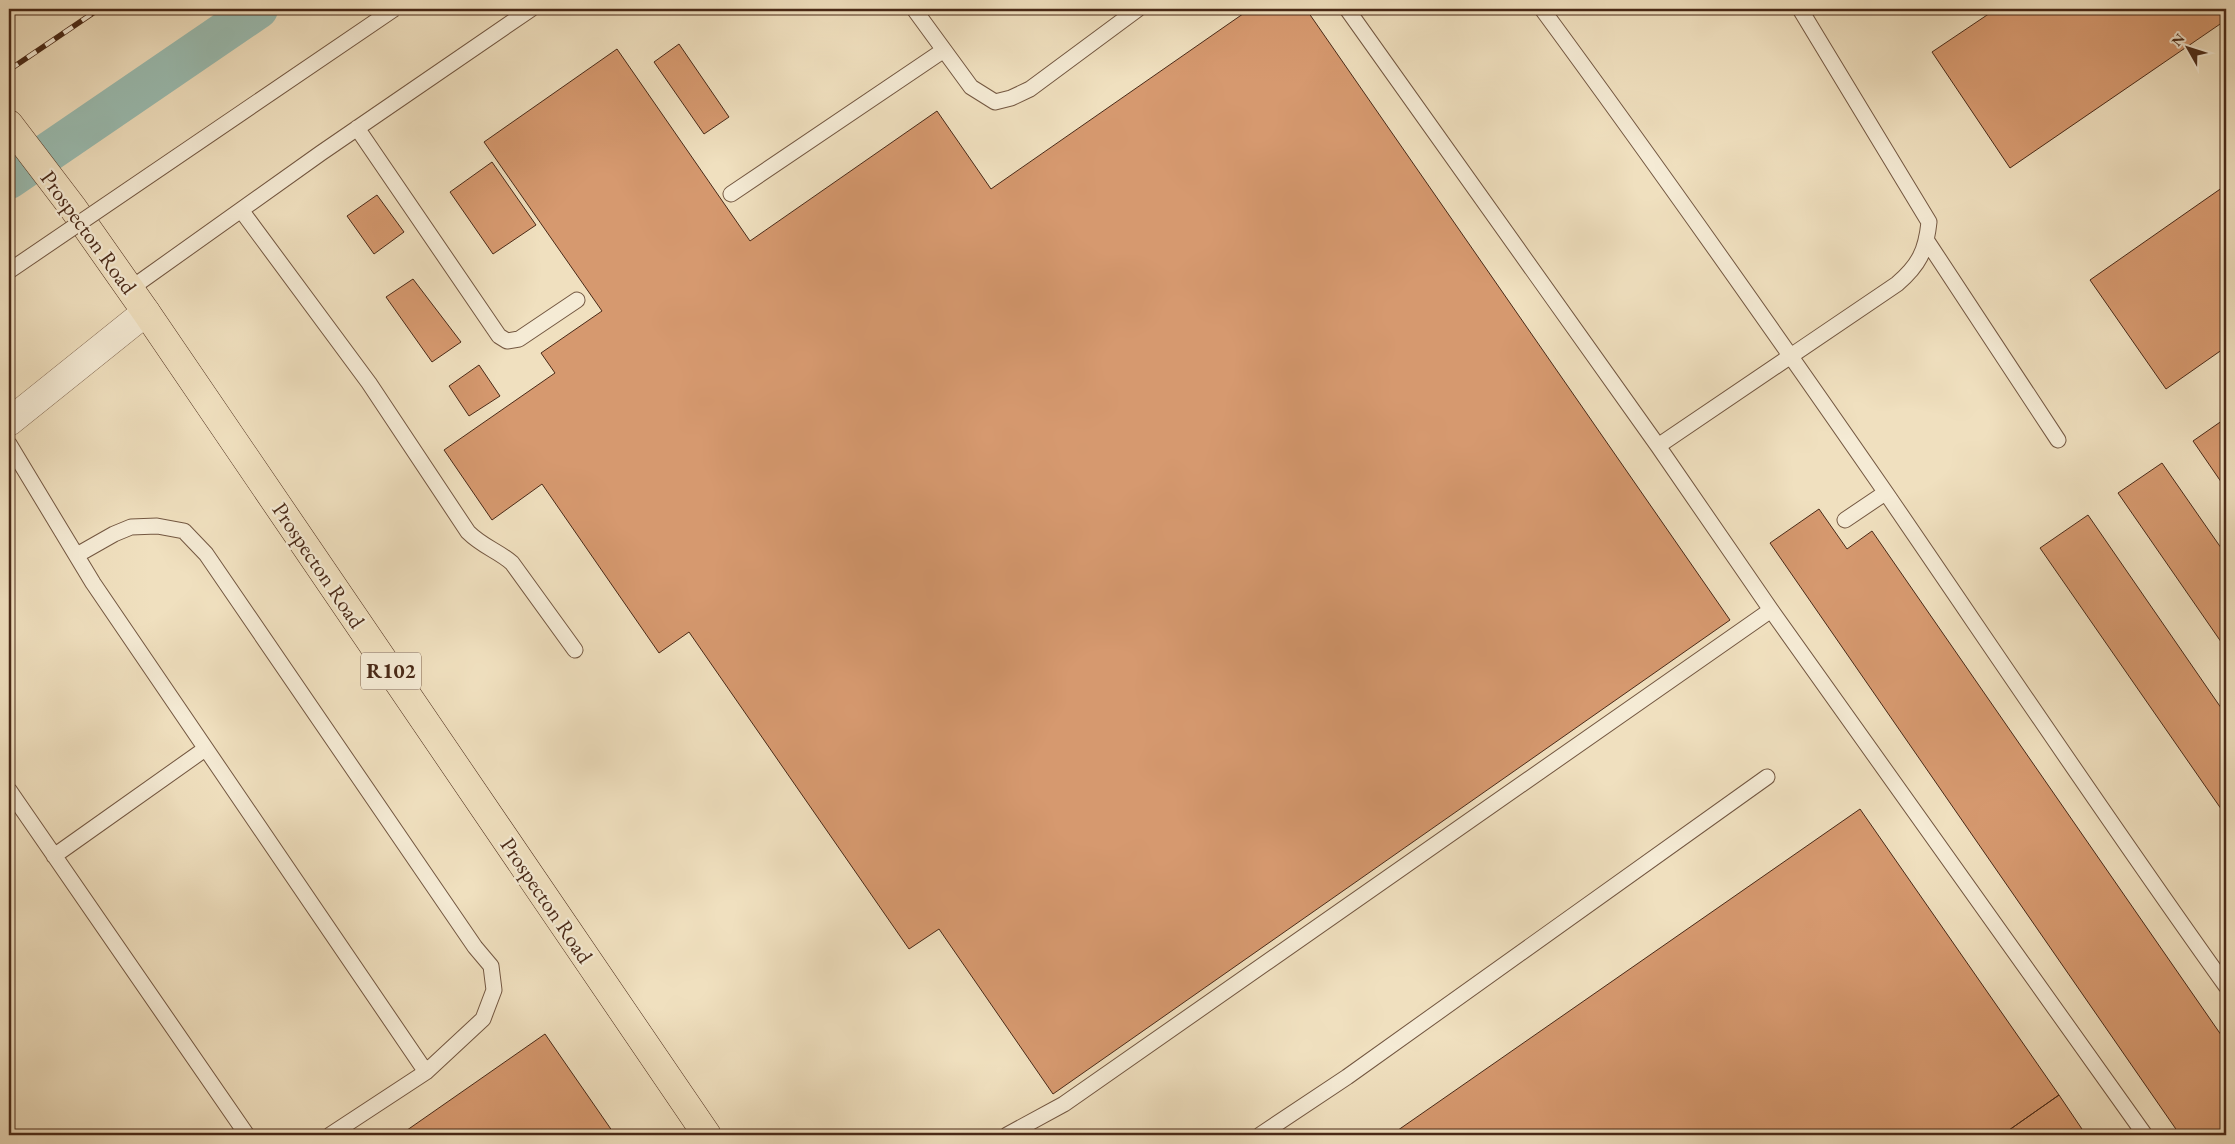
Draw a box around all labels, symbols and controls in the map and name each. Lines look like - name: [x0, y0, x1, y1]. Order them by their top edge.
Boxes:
- north arrow: [2162, 22, 2212, 72]
- text: N: [2167, 29, 2189, 50]
- street label: Prospecton Road: [34, 165, 144, 301]
- street label: Prospecton Road: [266, 497, 372, 635]
- road number: R102: [361, 652, 421, 689]
- street label: Prospecton Road: [494, 832, 600, 970]

